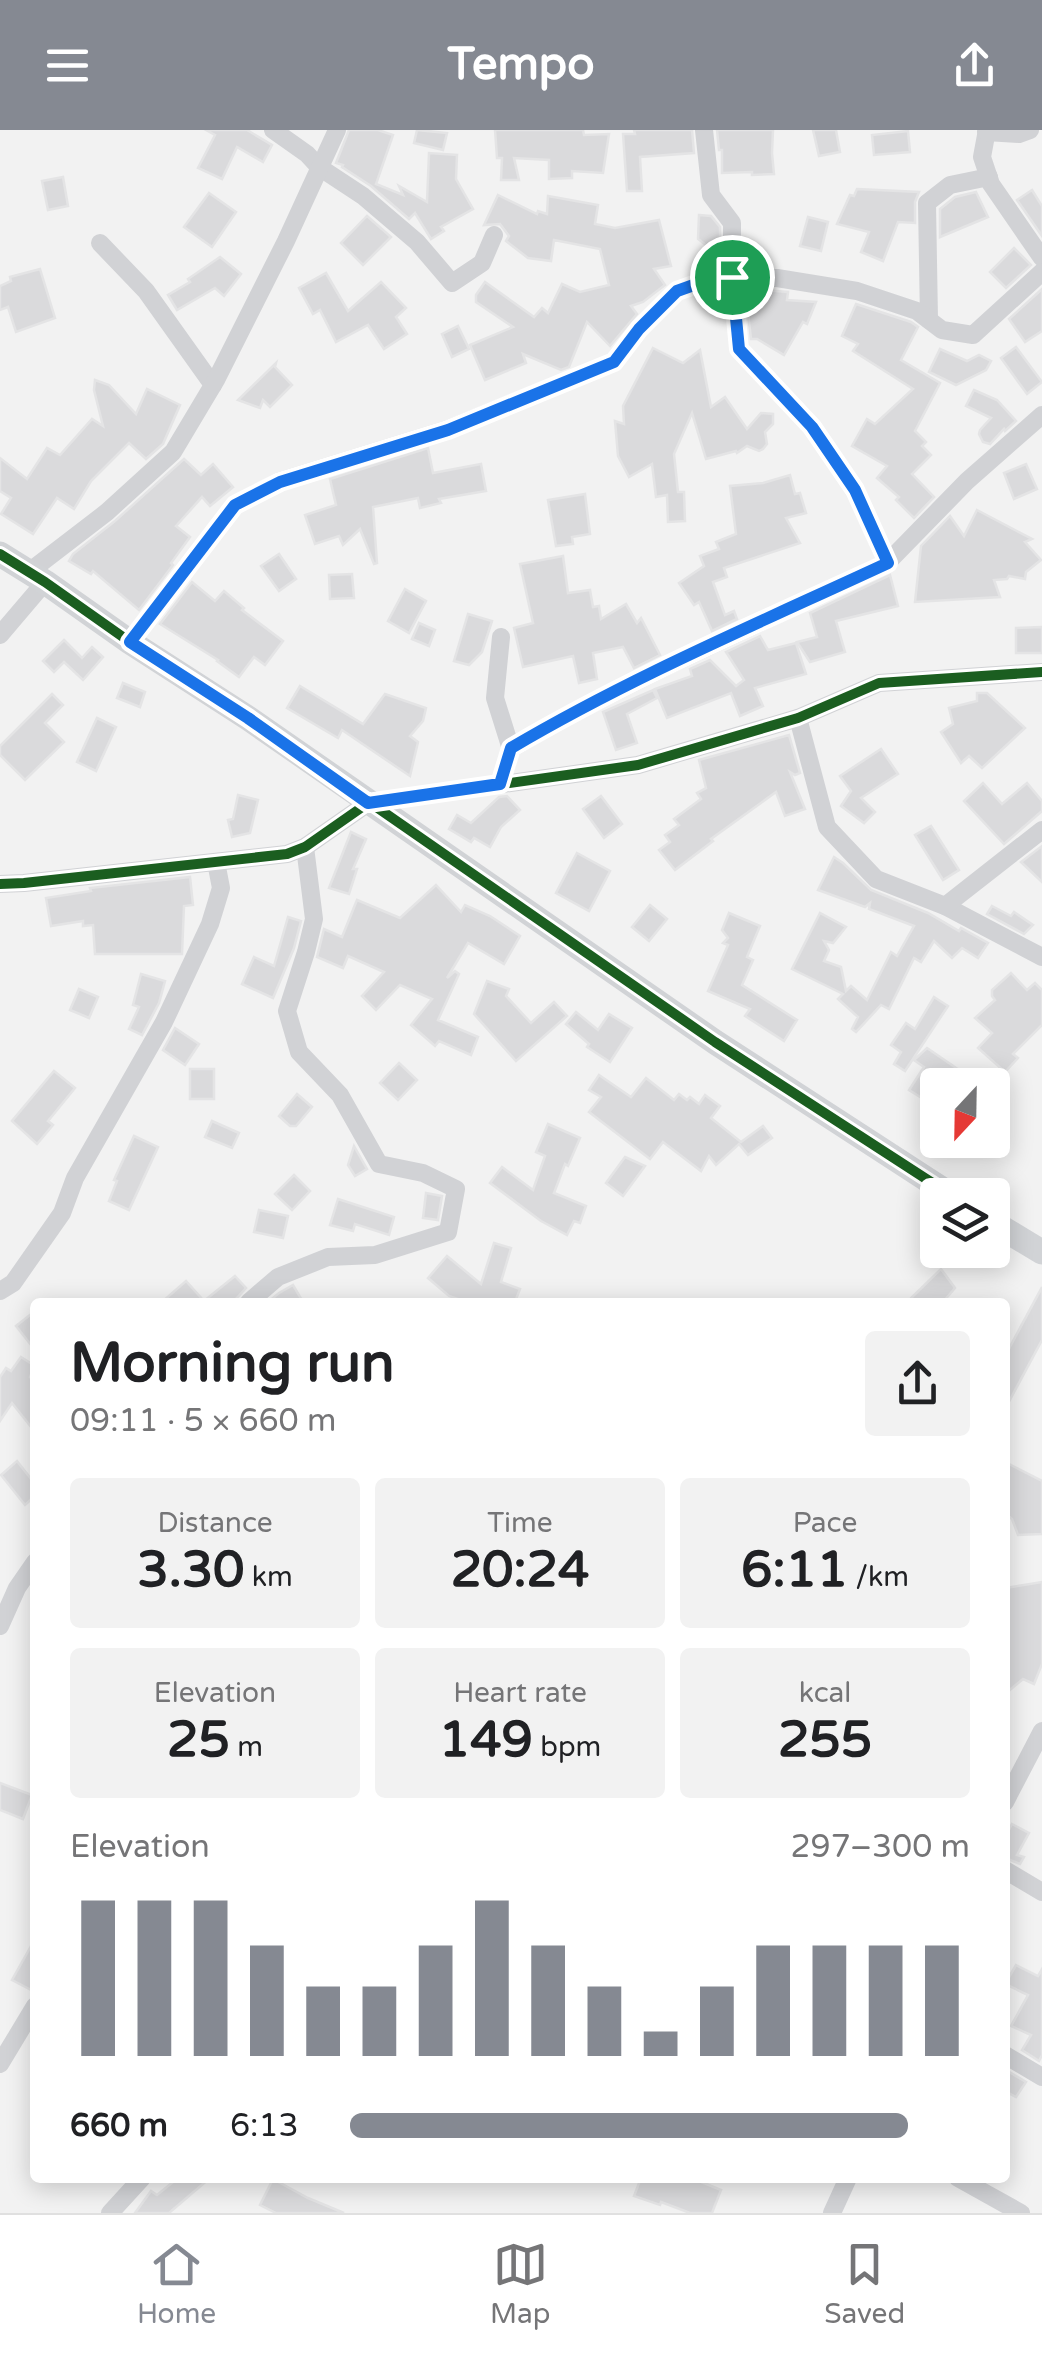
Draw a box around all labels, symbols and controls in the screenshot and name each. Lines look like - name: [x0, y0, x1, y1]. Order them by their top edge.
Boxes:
- icon: menu: [40, 38, 95, 93]
- text: Tempo: [447, 38, 595, 92]
- icon: share: [947, 38, 1002, 93]
- pin: [690, 235, 775, 320]
- icon: arrive: [705, 250, 760, 305]
- north arrow: [920, 1068, 1010, 1158]
- map controls: [920, 1068, 1010, 1268]
- button: layers: [920, 1178, 1010, 1268]
- text: Morning run: [70, 1331, 395, 1397]
- button: share: [865, 1331, 970, 1436]
- text: 09:11 · 5 × 660 m: [70, 1402, 336, 1440]
- text: Distance: [157, 1506, 273, 1540]
- text: Time: [487, 1506, 553, 1540]
- text: Pace: [793, 1506, 857, 1540]
- text: 3.30: [137, 1540, 244, 1600]
- text: 20:24: [451, 1540, 589, 1600]
- text: 6:11: [741, 1540, 848, 1600]
- text: km: [244, 1560, 293, 1594]
- text: /km: [848, 1560, 909, 1594]
- text: Elevation: [154, 1676, 276, 1710]
- text: Heart rate: [453, 1676, 587, 1710]
- text: kcal: [799, 1676, 851, 1710]
- text: 25: [167, 1710, 230, 1770]
- text: 149: [439, 1710, 533, 1770]
- text: 255: [778, 1710, 872, 1770]
- text: m: [230, 1730, 263, 1764]
- text: bpm: [533, 1730, 601, 1764]
- text: Elevation: [70, 1828, 210, 1866]
- text: 297–300 m: [790, 1828, 970, 1866]
- text: 660 m: [70, 2107, 168, 2145]
- text: 6:13: [230, 2107, 299, 2145]
- tab: Home: [137, 2237, 216, 2331]
- tab: Map: [490, 2237, 550, 2331]
- tab: Saved: [824, 2237, 905, 2331]

